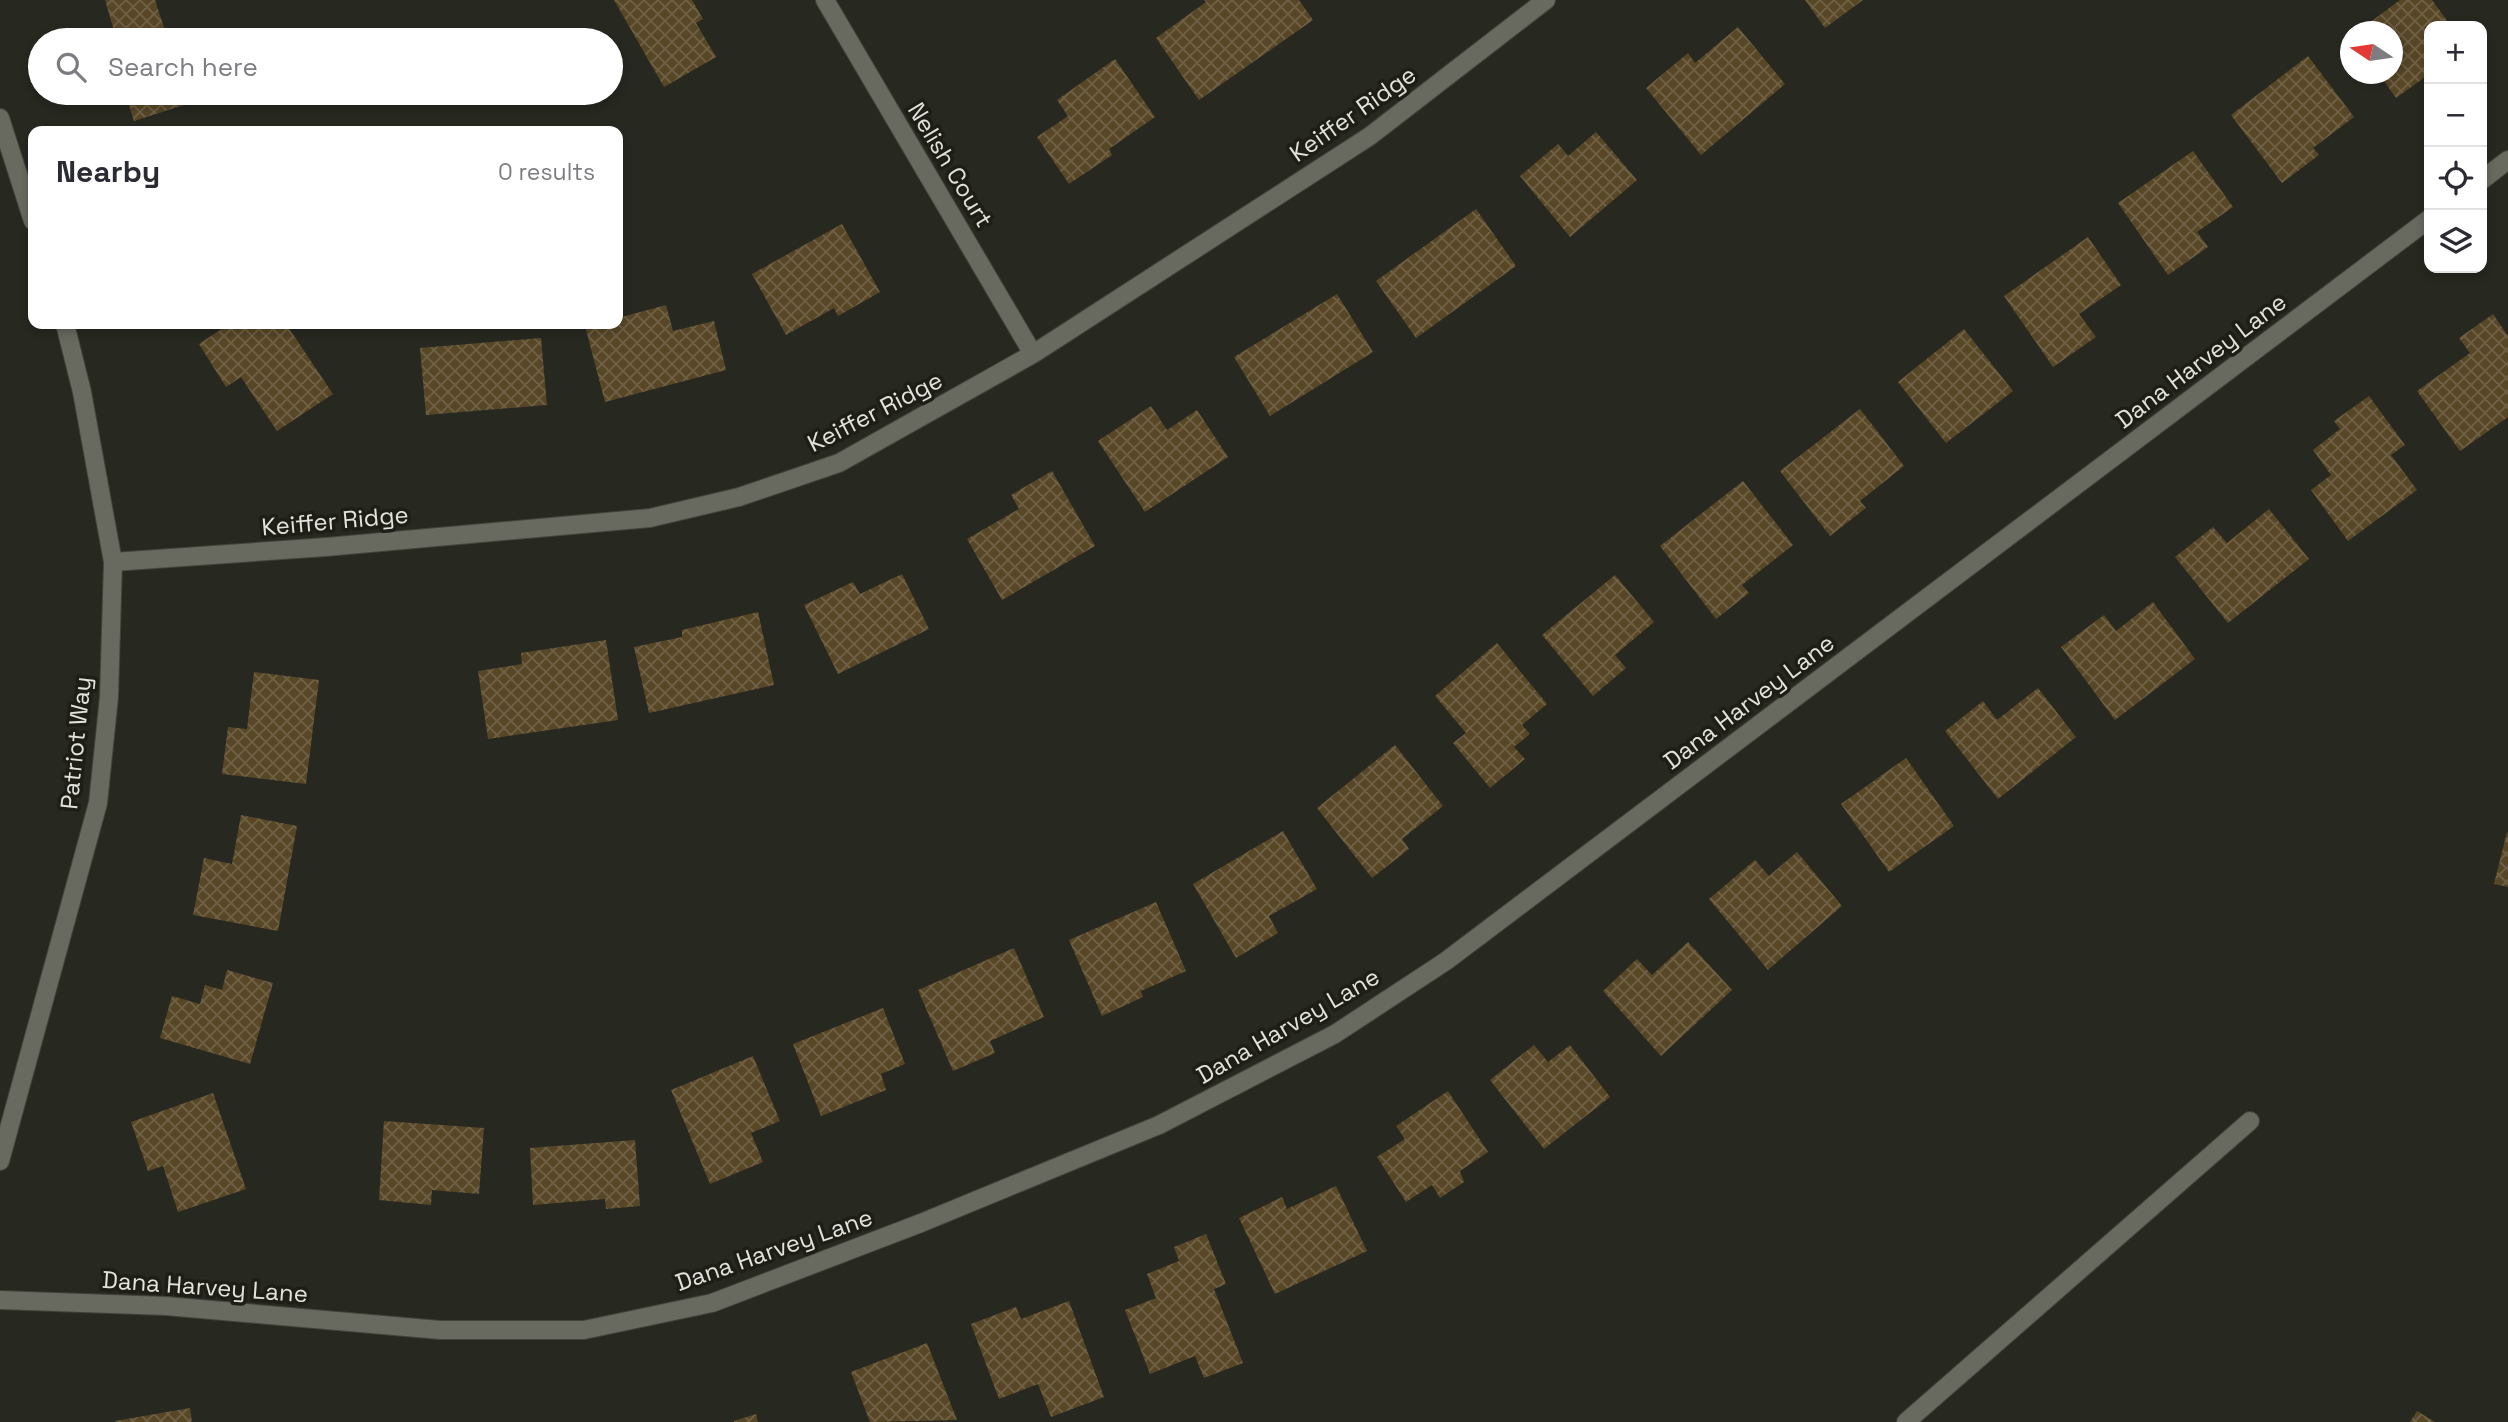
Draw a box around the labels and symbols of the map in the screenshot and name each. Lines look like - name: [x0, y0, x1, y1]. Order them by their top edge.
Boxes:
- north arrow: [2340, 21, 2403, 84]
- street label: Keiffer Ridge: [1283, 59, 1422, 169]
- street label: Nelish Court: [901, 97, 1000, 233]
- street label: Dana Harvey Lane: [2109, 286, 2292, 435]
- street label: Keiffer Ridge: [802, 364, 948, 459]
- street label: Keiffer Ridge: [260, 499, 410, 542]
- street label: Dana Harvey Lane: [1657, 627, 1840, 776]
- street label: Patriot Way: [53, 675, 98, 811]
- street label: Dana Harvey Lane: [1191, 961, 1385, 1091]
- street label: Dana Harvey Lane: [671, 1201, 876, 1298]
- street label: Dana Harvey Lane: [101, 1264, 309, 1309]

